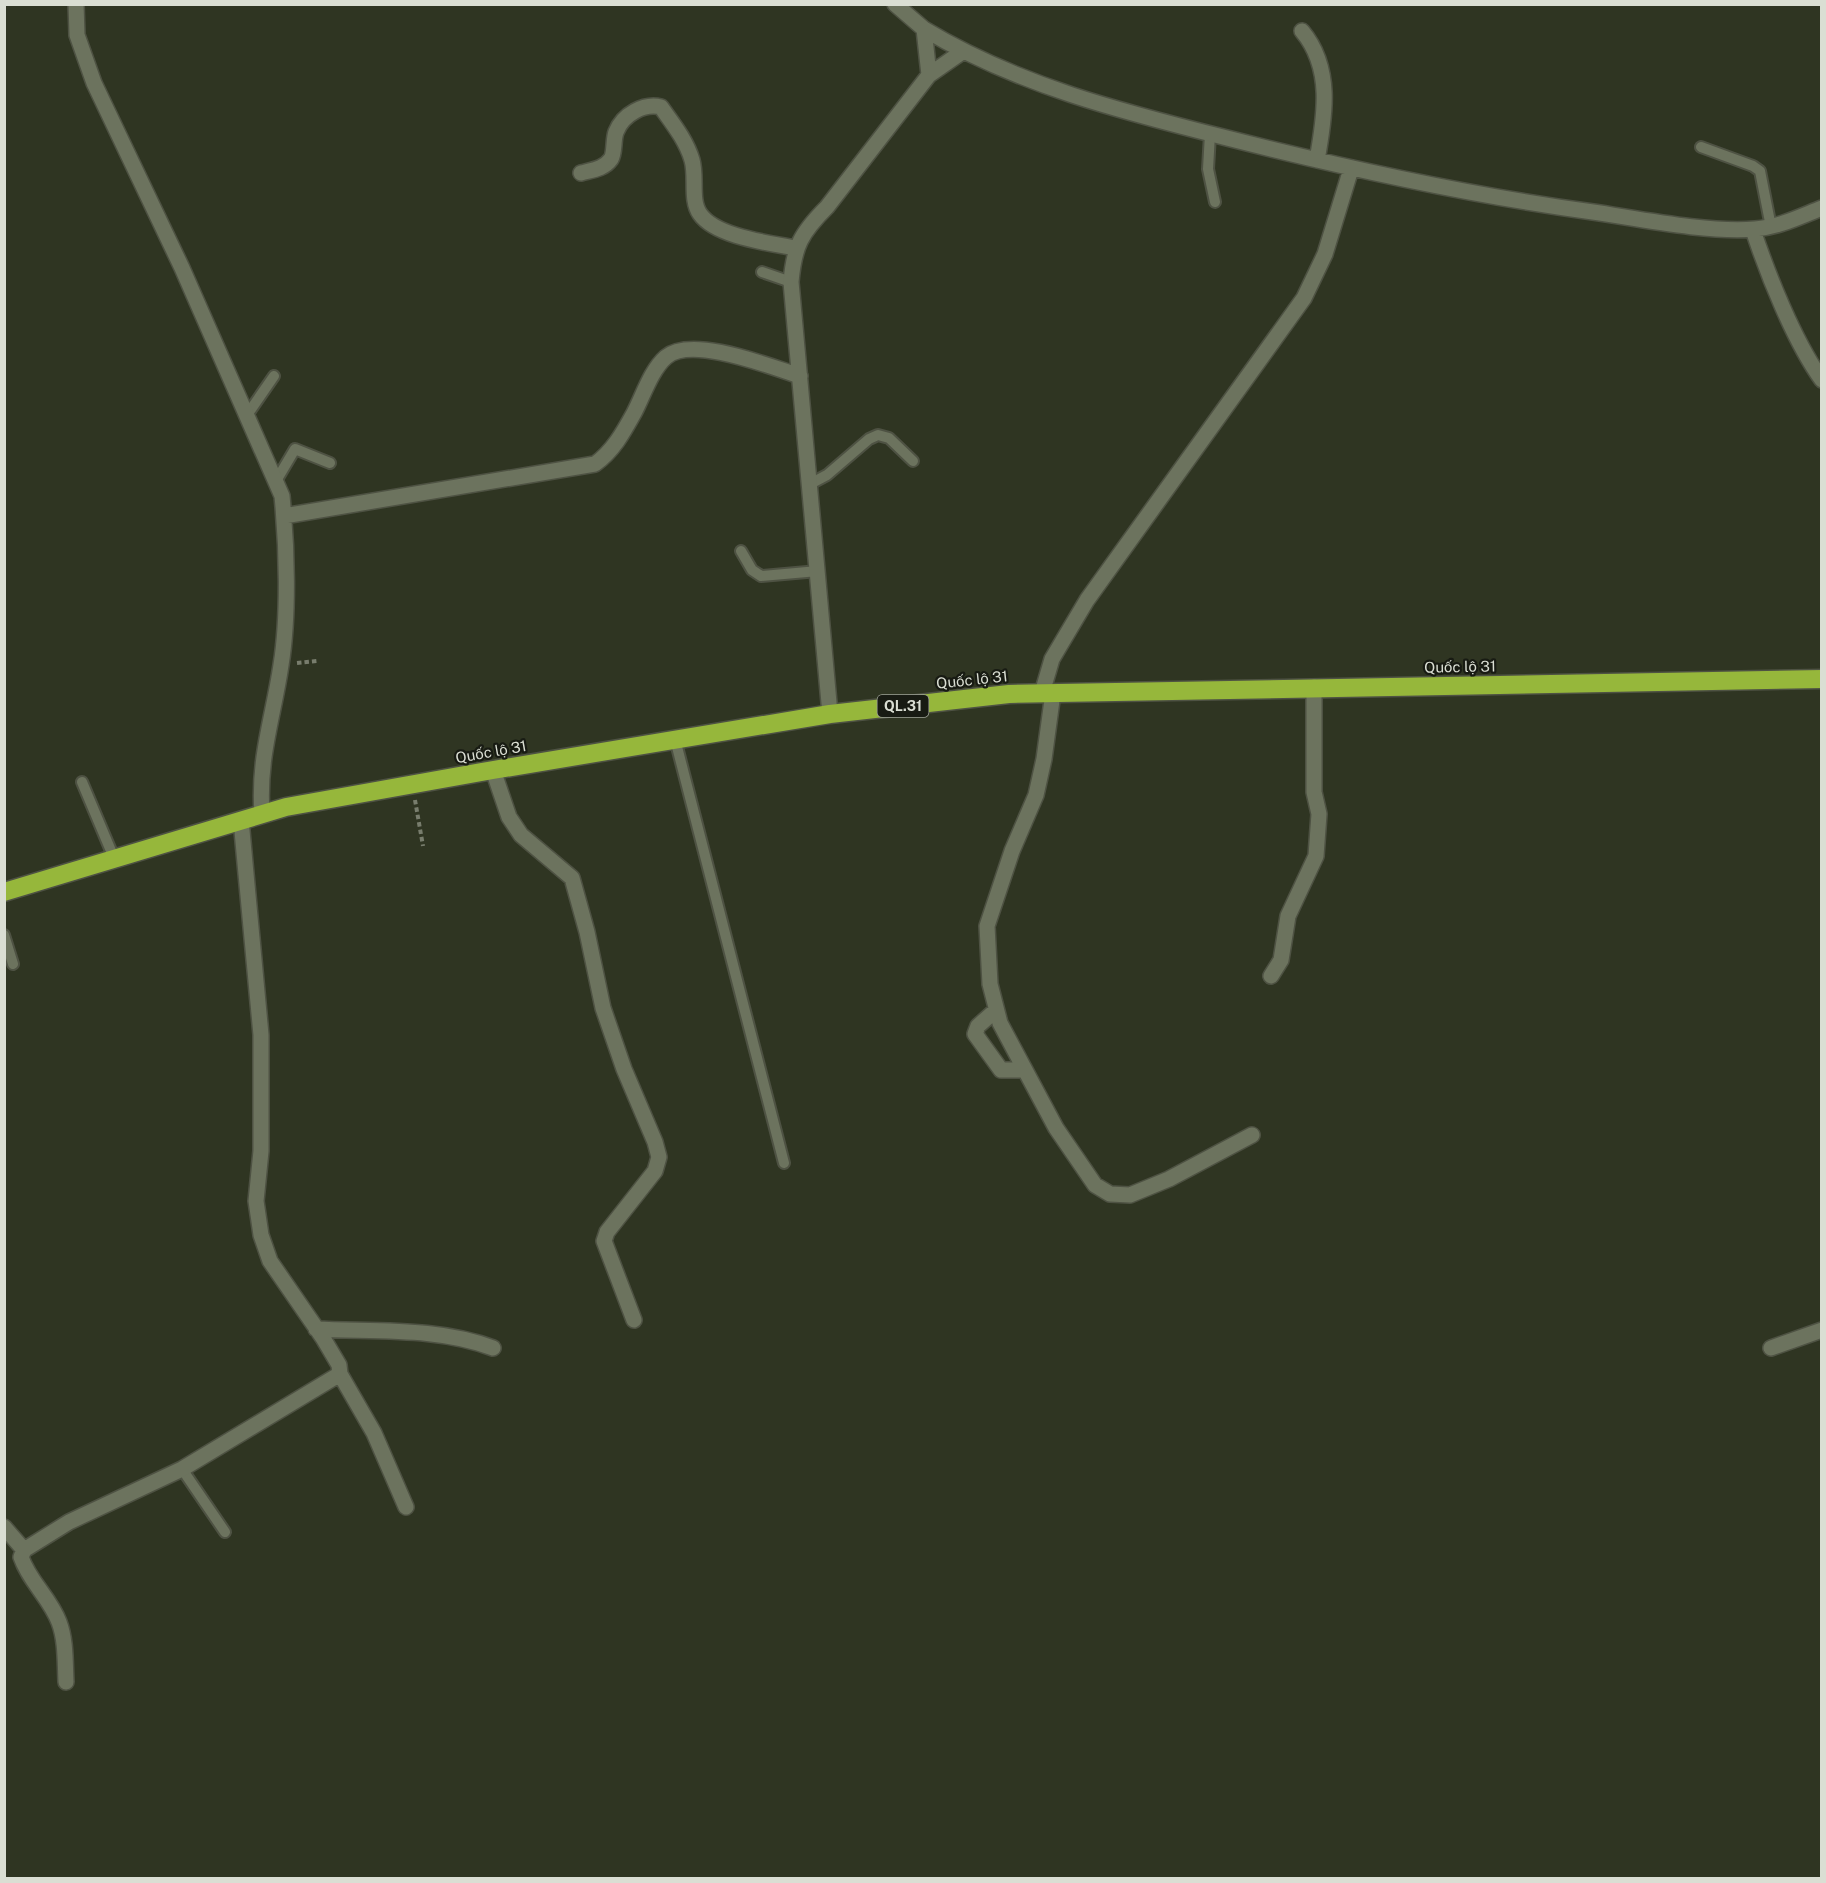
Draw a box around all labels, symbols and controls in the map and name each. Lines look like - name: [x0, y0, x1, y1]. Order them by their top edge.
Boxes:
- street label: Quốc lộ 31: [1424, 657, 1496, 676]
- street label: Quốc lộ 31: [935, 667, 1009, 692]
- road number: QL.31: [878, 695, 928, 717]
- street label: Quốc lộ 31: [454, 737, 528, 766]

